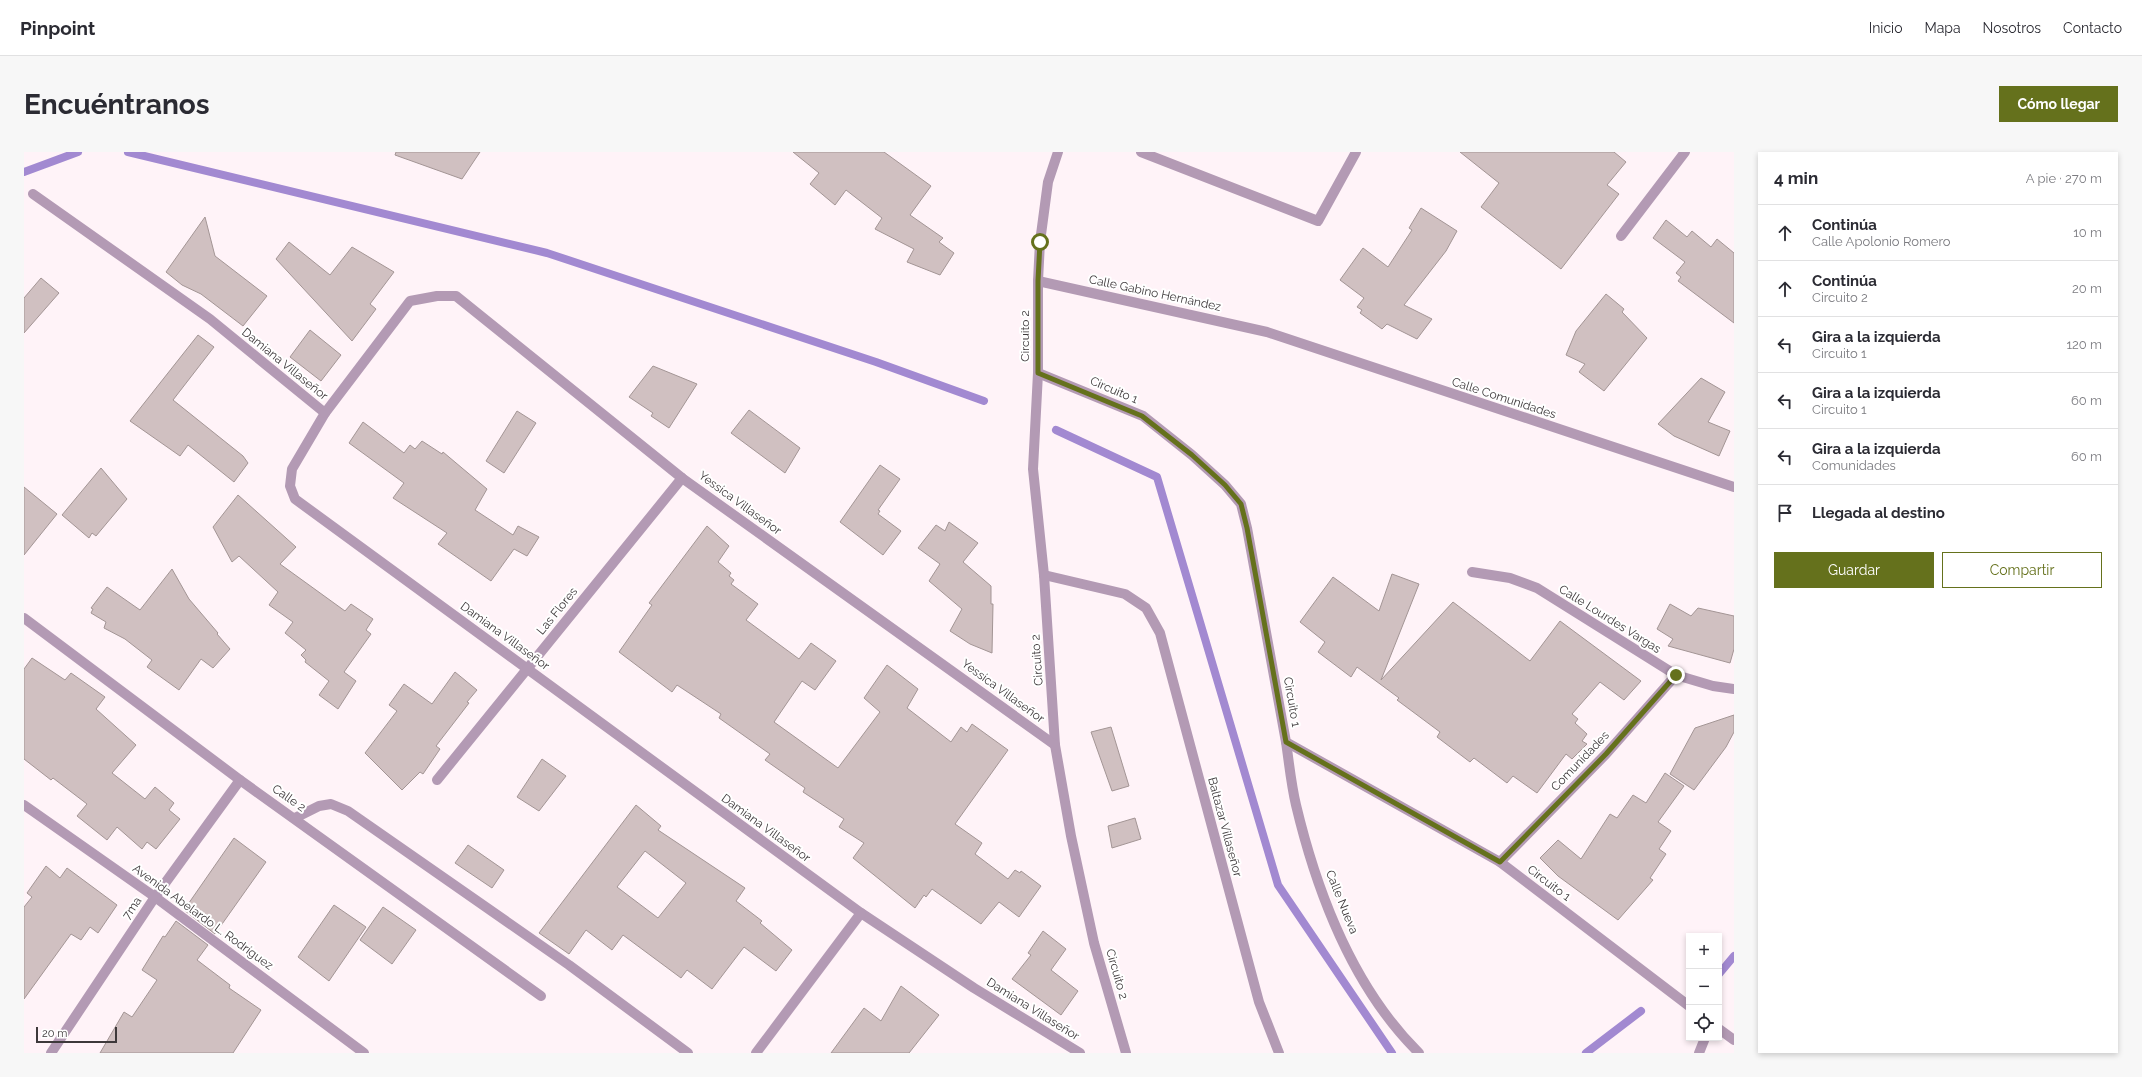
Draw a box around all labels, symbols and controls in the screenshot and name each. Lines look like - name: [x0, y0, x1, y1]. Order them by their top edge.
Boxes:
- text: Pinpoint: [20, 17, 95, 39]
- text: Inicio: [1869, 20, 1902, 36]
- text: Mapa: [1924, 20, 1961, 36]
- text: Nosotros: [1983, 20, 2041, 36]
- text: Contacto: [2063, 20, 2122, 36]
- button: Cómo llegar: [1999, 86, 2118, 122]
- text: Encuéntranos: [24, 88, 210, 121]
- text: 4 min: [1774, 168, 1818, 188]
- text: A pie · 270 m: [2026, 171, 2102, 186]
- text: Continúa: [1812, 216, 1877, 234]
- icon: ahead: [1774, 222, 1796, 244]
- text: 10 m: [2073, 225, 2102, 240]
- route start: [1031, 233, 1049, 251]
- text: Calle Apolonio Romero: [1812, 234, 1951, 249]
- street label: Calle Gabino Hernández: [1088, 272, 1222, 314]
- text: Continúa: [1812, 272, 1877, 290]
- icon: ahead: [1774, 278, 1796, 300]
- text: 20 m: [2072, 281, 2102, 296]
- text: Circuito 2: [1812, 290, 1868, 305]
- street label: Circuito 2: [1018, 310, 1032, 362]
- street label: Damiana Villaseñor: [239, 325, 331, 403]
- text: Gira a la izquierda: [1812, 328, 1941, 346]
- icon: left: [1774, 334, 1796, 356]
- text: 120 m: [2066, 337, 2102, 352]
- text: Circuito 1: [1812, 346, 1867, 361]
- street label: Circuito 1: [1088, 374, 1140, 406]
- street label: Calle Comunidades: [1450, 375, 1558, 422]
- text: Gira a la izquierda: [1812, 384, 1941, 402]
- icon: left: [1774, 390, 1796, 412]
- text: 60 m: [2071, 393, 2102, 408]
- text: Circuito 1: [1812, 402, 1867, 417]
- text: Gira a la izquierda: [1812, 440, 1941, 458]
- icon: left: [1774, 446, 1796, 468]
- text: 60 m: [2071, 449, 2102, 464]
- text: Comunidades: [1812, 458, 1896, 473]
- street label: Yessica Villaseñor: [696, 468, 785, 538]
- icon: arrive: [1774, 502, 1796, 524]
- text: Llegada al destino: [1812, 504, 1945, 522]
- button: Guardar: [1774, 552, 1934, 588]
- button: Compartir: [1942, 552, 2102, 588]
- street label: Calle Lourdes Vargas: [1557, 582, 1664, 656]
- street label: Las Flores: [534, 584, 580, 637]
- street label: Damiana Villaseñor: [458, 599, 553, 673]
- street label: Circuito 2: [1028, 634, 1046, 686]
- street label: Yessica Villaseñor: [959, 656, 1048, 726]
- route end: [1667, 666, 1685, 684]
- street label: Circuito 1: [1281, 676, 1303, 728]
- street label: Comunidades: [1548, 728, 1612, 794]
- street label: Baltazar Villaseñor: [1205, 776, 1245, 879]
- street label: Calle 2: [270, 781, 308, 815]
- street label: Damiana Villaseñor: [719, 791, 814, 865]
- street label: Avenida Abelardo L. Rodríguez: [130, 861, 276, 973]
- street label: Circuito 1: [1525, 862, 1573, 904]
- street label: Calle Nueva: [1323, 868, 1361, 936]
- street label: 7ma: [119, 894, 145, 922]
- map controls: [1686, 933, 1722, 1041]
- button: +: [1686, 933, 1722, 969]
- street label: Circuito 2: [1103, 947, 1131, 1001]
- button: −: [1686, 969, 1722, 1005]
- street label: Damiana Villaseñor: [984, 975, 1083, 1044]
- button: locate: [1686, 1005, 1722, 1041]
- scale bar: [36, 1025, 117, 1044]
- text: 20 m: [42, 1027, 67, 1040]

